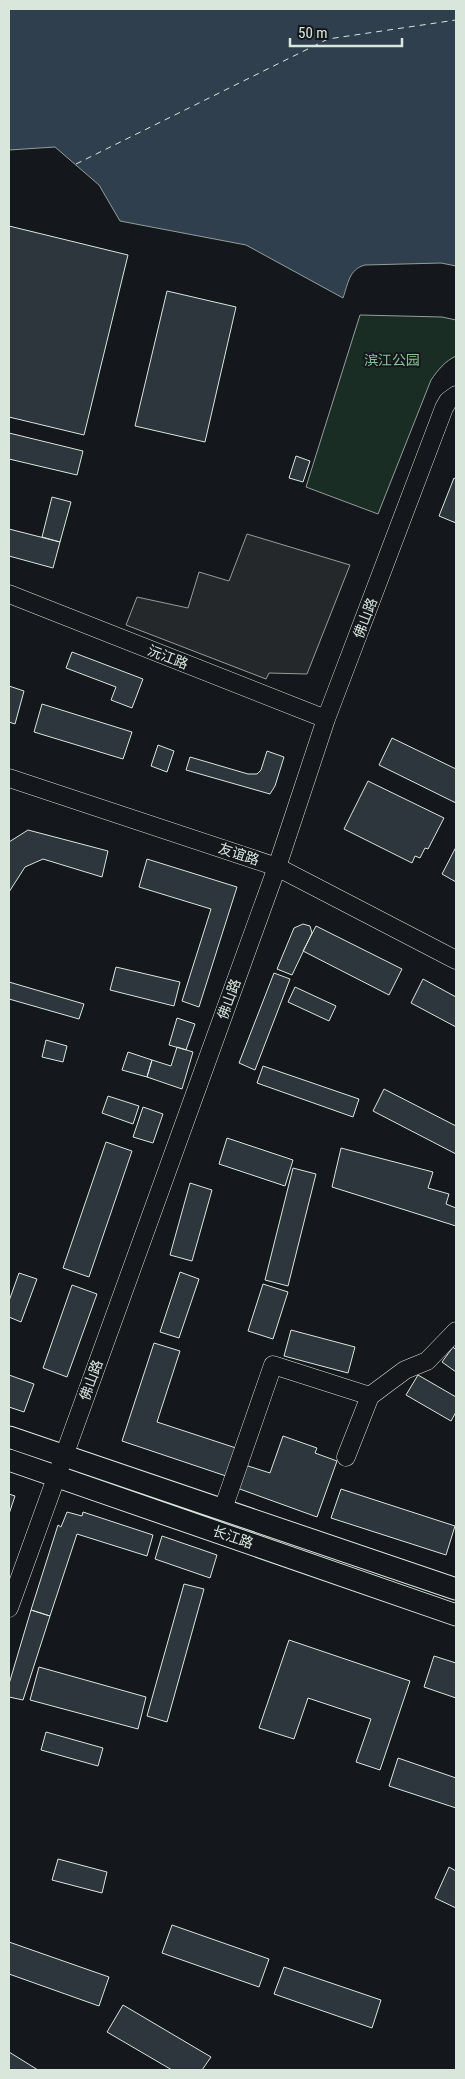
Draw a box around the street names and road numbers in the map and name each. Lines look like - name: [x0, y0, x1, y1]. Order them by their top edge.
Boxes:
- street label: 佛山路: [350, 596, 380, 640]
- street label: 沅江路: [146, 642, 190, 672]
- street label: 友谊路: [217, 840, 261, 868]
- street label: 佛山路: [214, 977, 244, 1021]
- street label: 佛山路: [76, 1358, 106, 1402]
- street label: 长江路: [211, 1523, 255, 1551]

